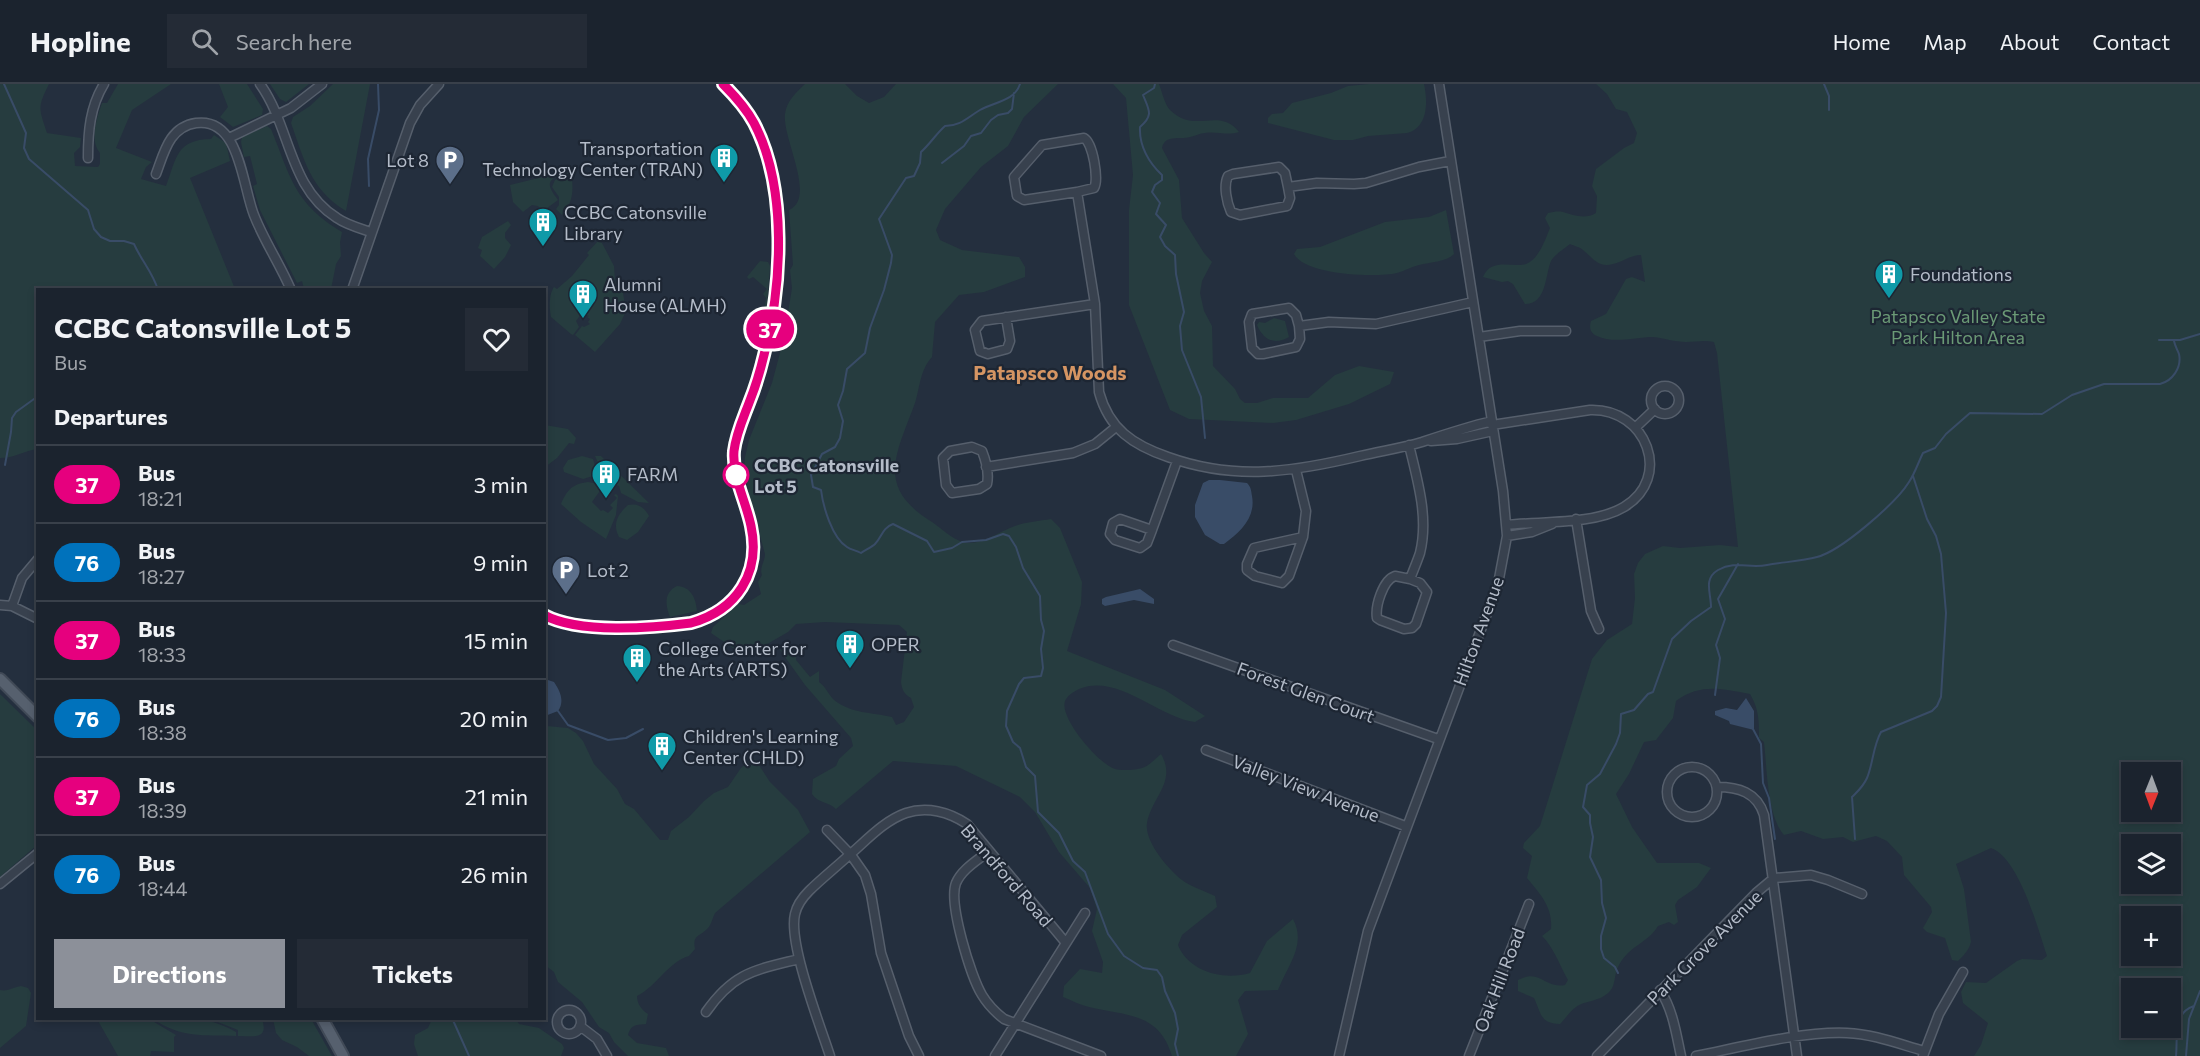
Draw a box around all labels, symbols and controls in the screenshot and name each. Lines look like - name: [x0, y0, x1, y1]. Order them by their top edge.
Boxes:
- search box: [167, 14, 587, 68]
- text: Hopline: [30, 24, 131, 58]
- icon: search: [188, 25, 221, 58]
- text: Search here: [236, 28, 352, 55]
- text: Home: [1833, 29, 1890, 54]
- text: Map: [1923, 29, 1967, 54]
- text: About: [2000, 29, 2059, 54]
- text: Contact: [2092, 29, 2170, 54]
- place label: Transportation Technology Center (TRAN): [482, 137, 703, 180]
- building icon: Transportation Technology Center (TRAN): [708, 142, 740, 184]
- parking icon: Lot 8: [434, 144, 466, 186]
- place label: Lot 8: [386, 149, 429, 171]
- place label: CCBC Catonsville Library: [564, 201, 707, 244]
- building icon: CCBC Catonsville Library: [527, 206, 559, 248]
- building icon: Foundations: [1873, 258, 1905, 300]
- place label: Foundations: [1910, 263, 2012, 285]
- place label: Alumni House (ALMH): [604, 273, 727, 316]
- building icon: Alumni House (ALMH): [567, 278, 599, 320]
- park label: Patapsco Valley State Park Hilton Area: [1870, 305, 2046, 348]
- button: heart: [465, 308, 528, 371]
- text: CCBC Catonsville Lot 5: [54, 310, 351, 344]
- line badge: 37: [743, 310, 797, 348]
- text: 37: [758, 317, 782, 342]
- text: Bus: [54, 350, 87, 374]
- district label: Patapsco Woods: [973, 360, 1127, 384]
- text: Departures: [54, 403, 168, 430]
- place label: CCBC Catonsville Lot 5: [754, 454, 899, 497]
- building icon: FARM: [590, 458, 622, 500]
- text: Bus: [138, 459, 175, 486]
- marker: CCBC Catonsville Lot 5: [723, 462, 749, 488]
- place label: FARM: [627, 463, 678, 485]
- text: 3 min: [474, 471, 528, 498]
- text: 37: [75, 472, 99, 497]
- text: 18:21: [138, 486, 183, 510]
- text: Bus: [138, 537, 175, 564]
- text: 9 min: [473, 549, 528, 576]
- text: 76: [75, 550, 99, 575]
- parking icon: Lot 2: [550, 554, 582, 596]
- place label: Lot 2: [587, 559, 629, 581]
- text: 18:27: [138, 564, 185, 588]
- street label: Hilton Avenue: [1448, 573, 1508, 689]
- text: Bus: [138, 615, 175, 642]
- text: 15 min: [464, 627, 528, 654]
- text: 37: [75, 628, 99, 653]
- building icon: OPER: [834, 628, 866, 670]
- place label: OPER: [871, 633, 920, 655]
- place label: College Center for the Arts (ARTS): [658, 637, 806, 680]
- text: 18:33: [138, 642, 186, 666]
- building icon: College Center for the Arts (ARTS): [621, 642, 653, 684]
- street label: Forest Glen Court: [1234, 657, 1378, 727]
- text: Bus: [138, 693, 175, 720]
- text: 20 min: [460, 705, 528, 732]
- text: 76: [75, 706, 99, 731]
- text: 18:38: [138, 720, 187, 744]
- place label: Children's Learning Center (CHLD): [683, 725, 839, 768]
- building icon: Children's Learning Center (CHLD): [646, 730, 678, 772]
- street label: Valley View Avenue: [1229, 750, 1383, 826]
- north arrow: [2121, 762, 2181, 822]
- map controls: [2121, 762, 2181, 1038]
- text: Bus: [138, 771, 175, 798]
- text: 21 min: [465, 783, 528, 810]
- text: 37: [75, 784, 99, 809]
- text: 18:39: [138, 798, 187, 822]
- street label: Brandford Road: [956, 819, 1058, 931]
- button: layers: [2121, 834, 2181, 894]
- text: Bus: [138, 849, 175, 876]
- text: 26 min: [461, 861, 528, 888]
- text: 76: [75, 862, 99, 887]
- text: 18:44: [138, 876, 187, 900]
- street label: Park Grove Avenue: [1642, 885, 1766, 1009]
- button: +: [2121, 906, 2181, 966]
- street label: Oak Hill Road: [1469, 925, 1529, 1035]
- button: Directions: [54, 939, 285, 1008]
- button: Tickets: [297, 939, 528, 1008]
- button: −: [2121, 978, 2181, 1038]

